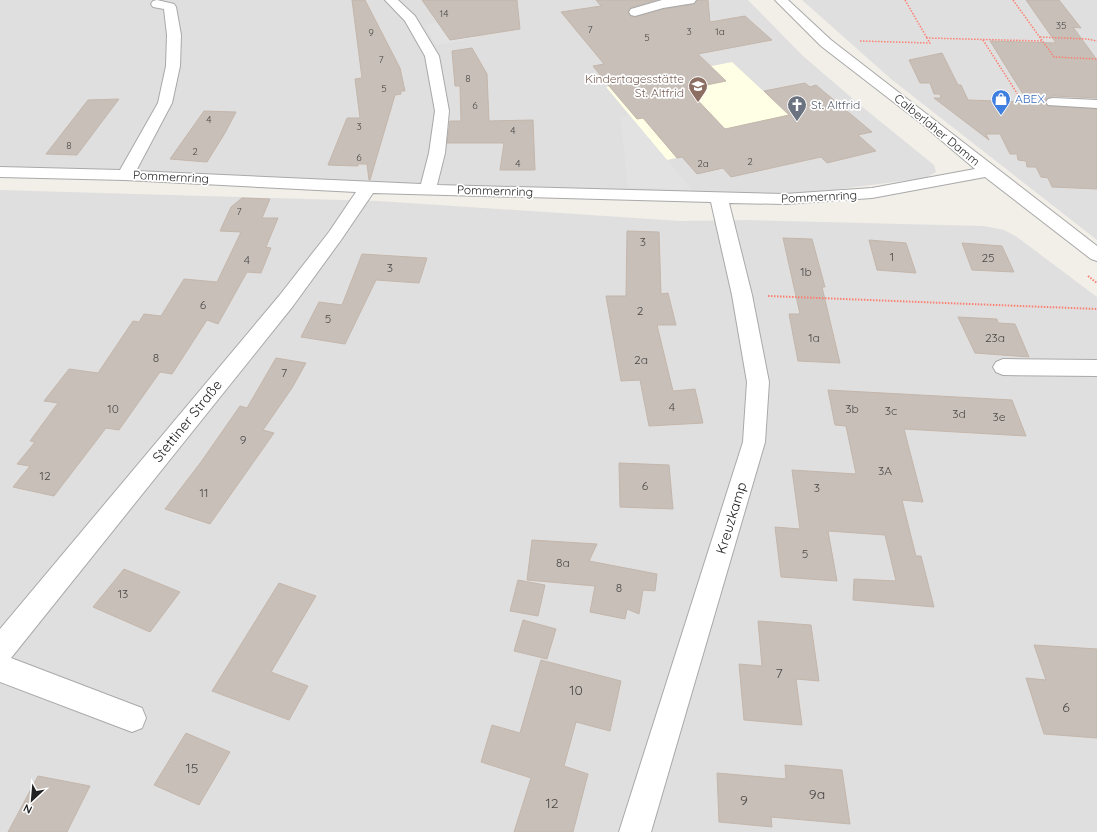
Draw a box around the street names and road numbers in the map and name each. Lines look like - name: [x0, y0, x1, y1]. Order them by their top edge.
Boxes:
- street label: Calberlaher Damm: [891, 90, 983, 169]
- street label: Pommernring: [133, 167, 209, 186]
- street label: Pommernring: [457, 182, 533, 199]
- street label: Pommernring: [781, 187, 857, 206]
- street label: Stettiner Straße: [148, 376, 226, 466]
- street label: Kreuzkamp: [712, 480, 750, 556]

